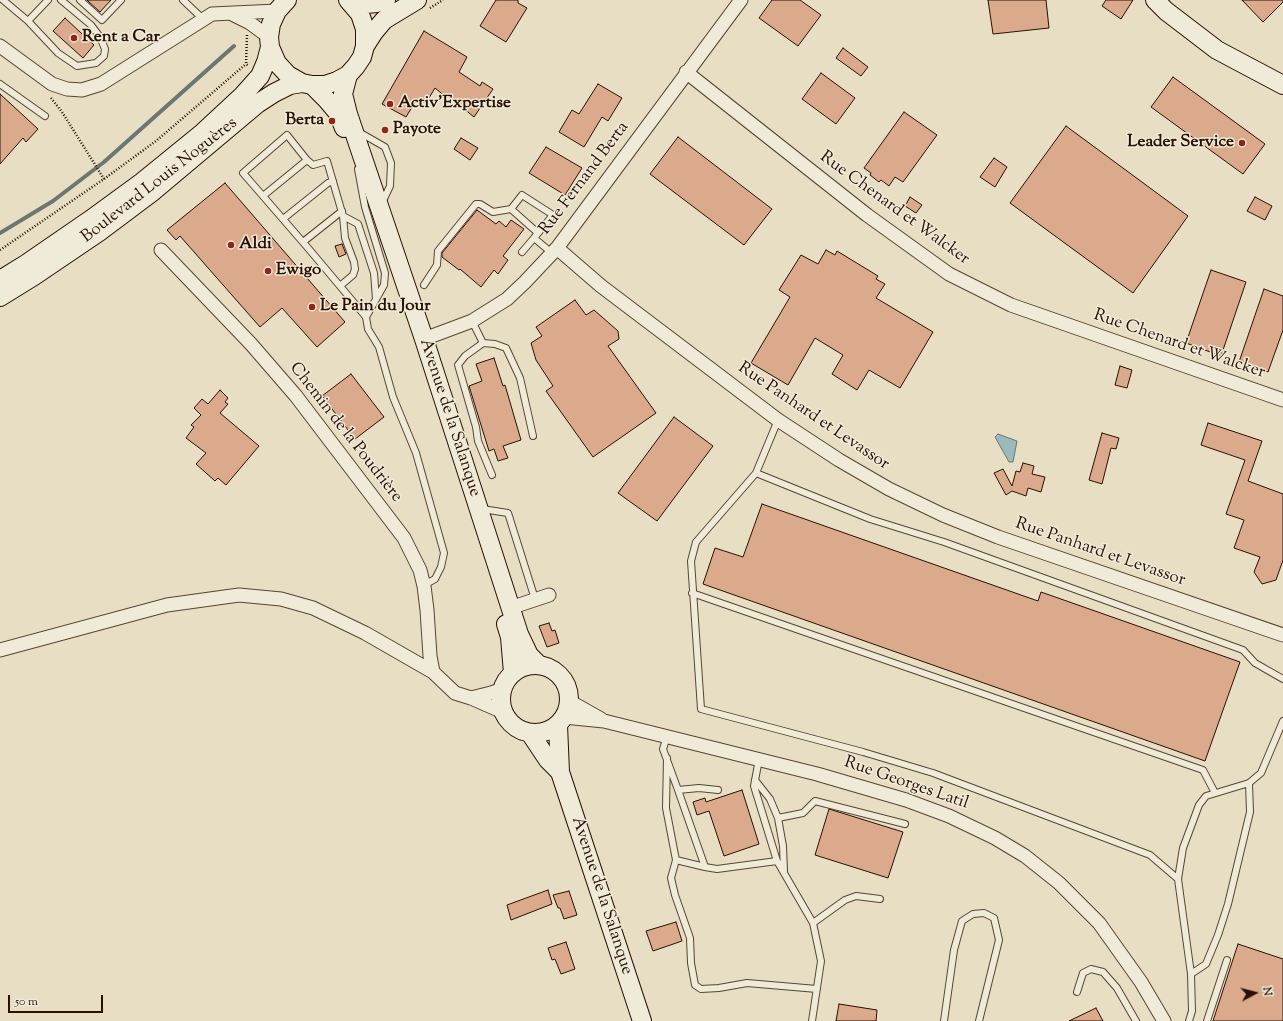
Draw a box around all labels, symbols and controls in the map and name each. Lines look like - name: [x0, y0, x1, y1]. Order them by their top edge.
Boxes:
- place label: Rent a Car: [82, 28, 160, 48]
- marker: Rent a Car: [69, 33, 79, 43]
- place label: Activ'Expertise: [398, 94, 511, 114]
- marker: Activ'Expertise: [385, 99, 395, 109]
- place label: Berta: [285, 111, 324, 131]
- street label: Boulevard Louis Noguères: [78, 114, 242, 248]
- marker: Berta: [327, 116, 337, 126]
- street label: Rue Fernand Berta: [536, 118, 634, 240]
- place label: Payote: [393, 120, 441, 140]
- marker: Payote: [380, 125, 390, 135]
- place label: Leader Service: [1127, 133, 1234, 153]
- marker: Leader Service: [1237, 138, 1247, 148]
- street label: Rue Chenard et Walcker: [815, 148, 973, 270]
- place label: Aldi: [239, 235, 272, 255]
- marker: Aldi: [226, 240, 236, 250]
- place label: Ewigo: [276, 261, 321, 281]
- marker: Ewigo: [263, 266, 273, 276]
- place label: Le Pain du Jour: [320, 297, 431, 317]
- marker: Le Pain du Jour: [307, 302, 317, 312]
- street label: Rue Chenard et Walcker: [1091, 306, 1267, 384]
- street label: Avenue de la Salanque: [414, 336, 484, 500]
- street label: Chemin de la Poudrière: [284, 359, 406, 507]
- street label: Rue Panhard et Levassor: [733, 359, 893, 475]
- street label: Rue Panhard et Levassor: [1012, 514, 1188, 592]
- street label: Rue Georges Latil: [841, 753, 971, 815]
- street label: Avenue de la Salanque: [566, 814, 636, 978]
- north arrow: [1235, 973, 1275, 1013]
- text: N: [1258, 986, 1275, 997]
- scale bar: [10, 987, 105, 1013]
- text: 50 m: [15, 993, 38, 1011]

